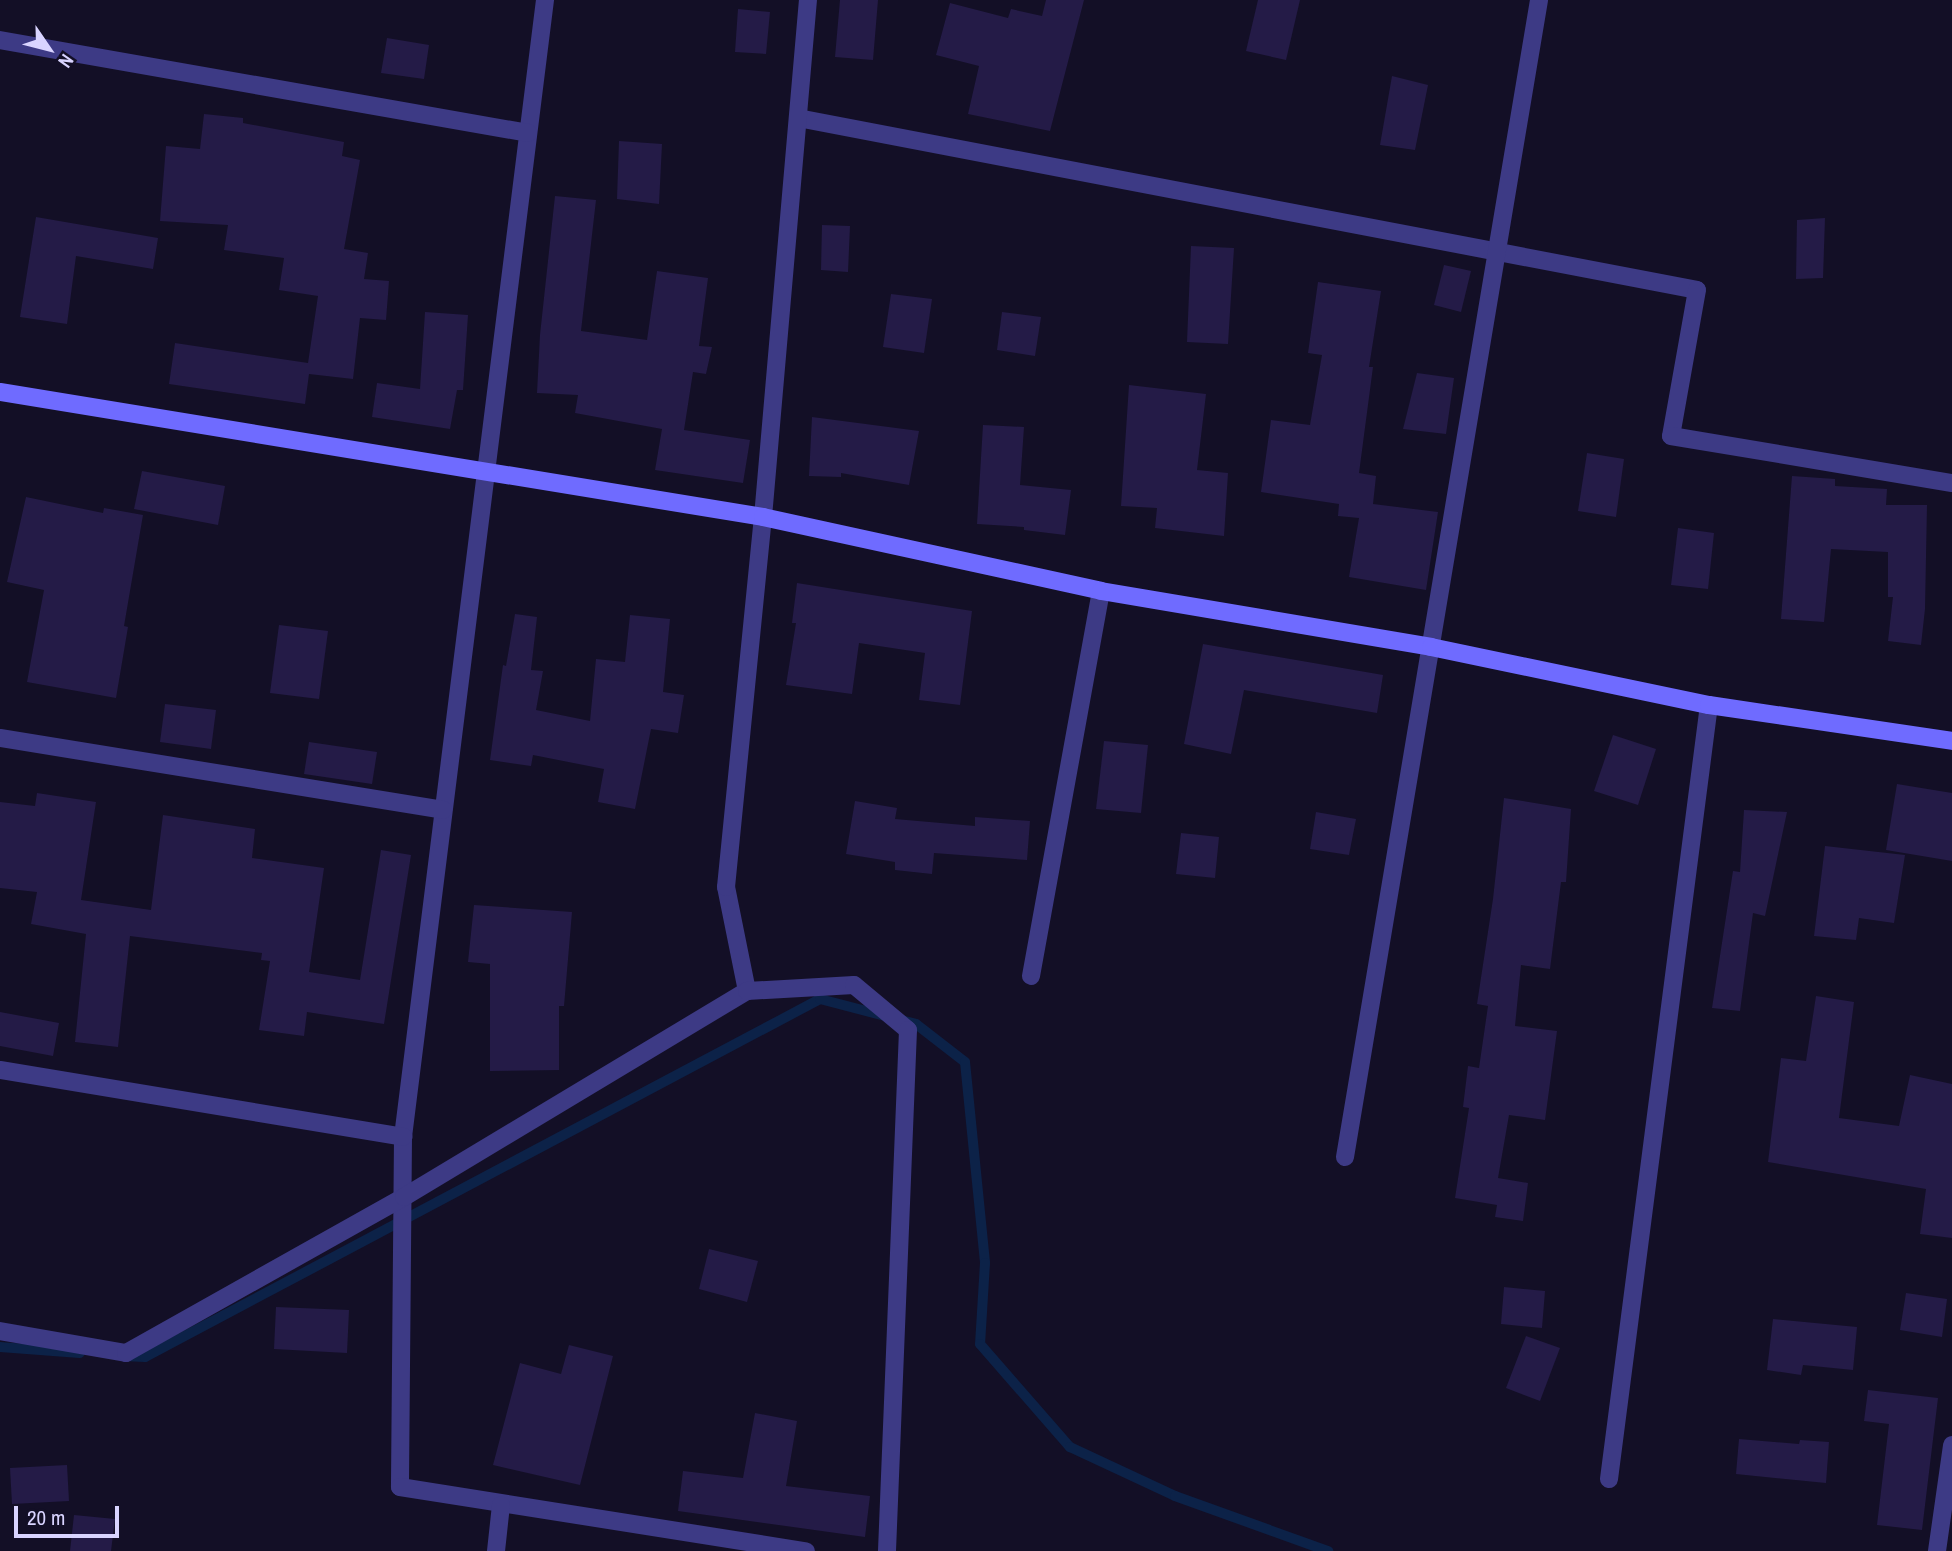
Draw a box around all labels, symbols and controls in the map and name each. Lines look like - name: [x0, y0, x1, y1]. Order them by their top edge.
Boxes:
- north arrow: [14, 14, 84, 84]
- text: N: [52, 49, 80, 73]
- scale bar: [18, 1492, 122, 1536]
- text: 20 m: [27, 1503, 65, 1532]

